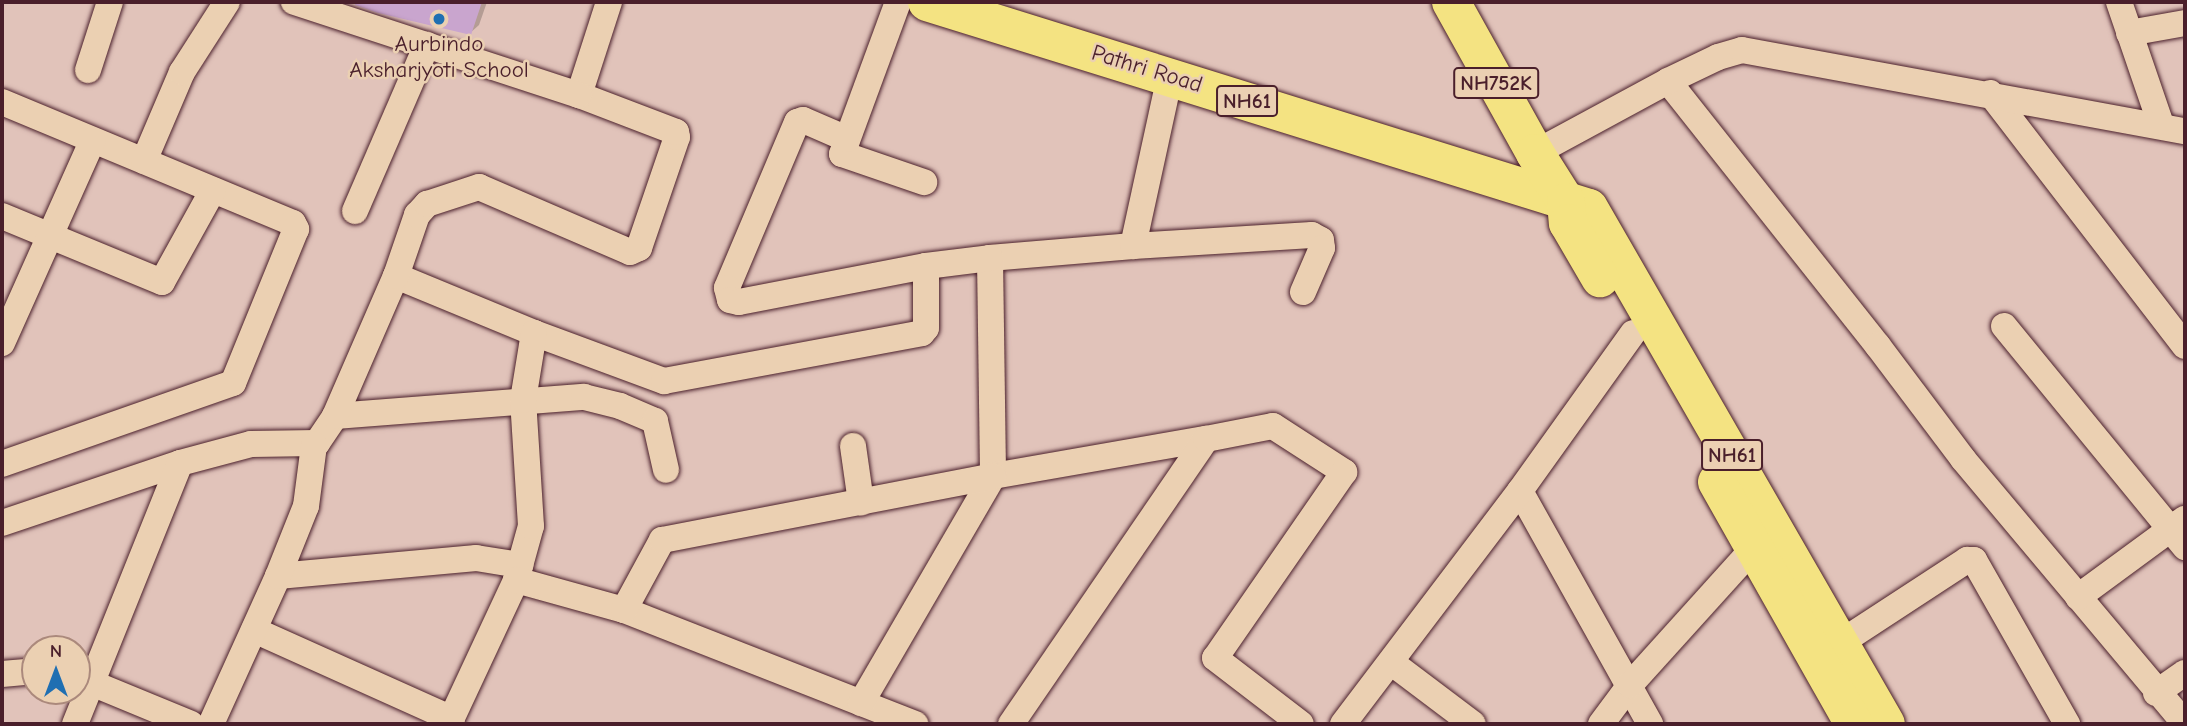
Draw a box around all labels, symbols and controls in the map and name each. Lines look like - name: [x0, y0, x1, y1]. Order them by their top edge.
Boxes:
- marker: Aurbindo Aksharjyoti School: [431, 11, 447, 27]
- place label: Aurbindo Aksharjyoti School: [349, 30, 529, 84]
- street label: Pathri Road: [1088, 39, 1206, 99]
- road number: NH752K: [1452, 66, 1540, 100]
- road number: NH61: [1216, 84, 1278, 119]
- road number: NH61: [1700, 438, 1764, 472]
- north arrow: [21, 635, 91, 705]
- text: N: [50, 640, 62, 662]

